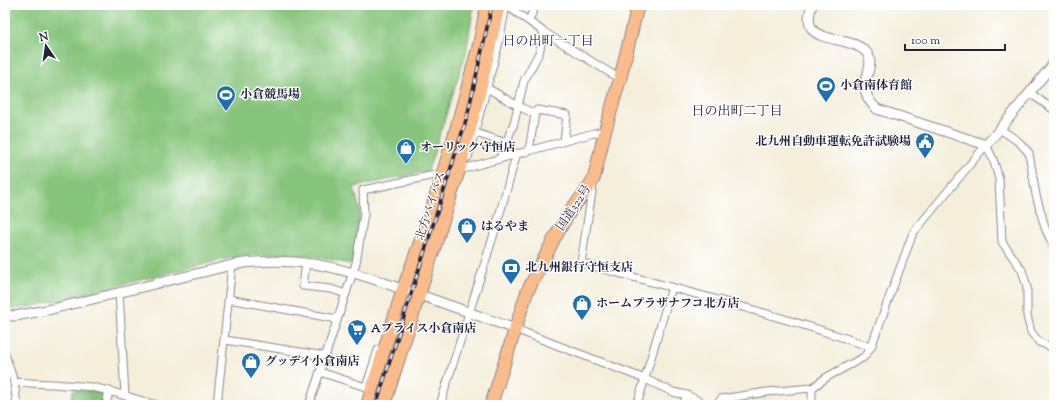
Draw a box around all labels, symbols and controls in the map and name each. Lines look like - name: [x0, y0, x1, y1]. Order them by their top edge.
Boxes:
- north arrow: [26, 26, 66, 66]
- scale bar: [905, 26, 1005, 52]
- text: N: [37, 28, 50, 46]
- text: 100 m: [911, 32, 940, 50]
- district label: 日の出町一丁目: [502, 33, 594, 51]
- sports icon: 小倉南体育館: [815, 75, 837, 103]
- place label: 小倉南体育館: [840, 77, 912, 95]
- sports icon: 小倉競馬場: [215, 84, 237, 112]
- place label: 小倉競馬場: [240, 86, 300, 104]
- district label: 日の出町二丁目: [691, 103, 783, 121]
- public building icon: 北九州自動車運転免許試験場: [914, 131, 936, 159]
- place label: 北九州自動車運転免許試験場: [755, 133, 911, 151]
- shop icon: オーリック守恒店: [395, 137, 417, 165]
- place label: オーリック守恒店: [420, 139, 516, 157]
- street label: 北方バイパス: [411, 169, 451, 243]
- street label: 国道322号: [552, 181, 596, 235]
- shop icon: はるやま: [456, 216, 478, 244]
- place label: はるやま: [481, 218, 529, 236]
- bank icon: 北九州銀行守恒支店: [500, 257, 522, 285]
- place label: 北九州銀行守恒支店: [525, 259, 633, 277]
- shop icon: ホームプラザナフコ北方店: [571, 293, 593, 321]
- place label: ホームプラザナフコ北方店: [596, 295, 739, 313]
- supermarket icon: Aプライス小倉南店: [346, 318, 368, 346]
- place label: Aプライス小倉南店: [370, 320, 476, 338]
- shop icon: グッデイ小倉南店: [240, 351, 262, 379]
- place label: グッデイ小倉南店: [265, 353, 360, 371]

